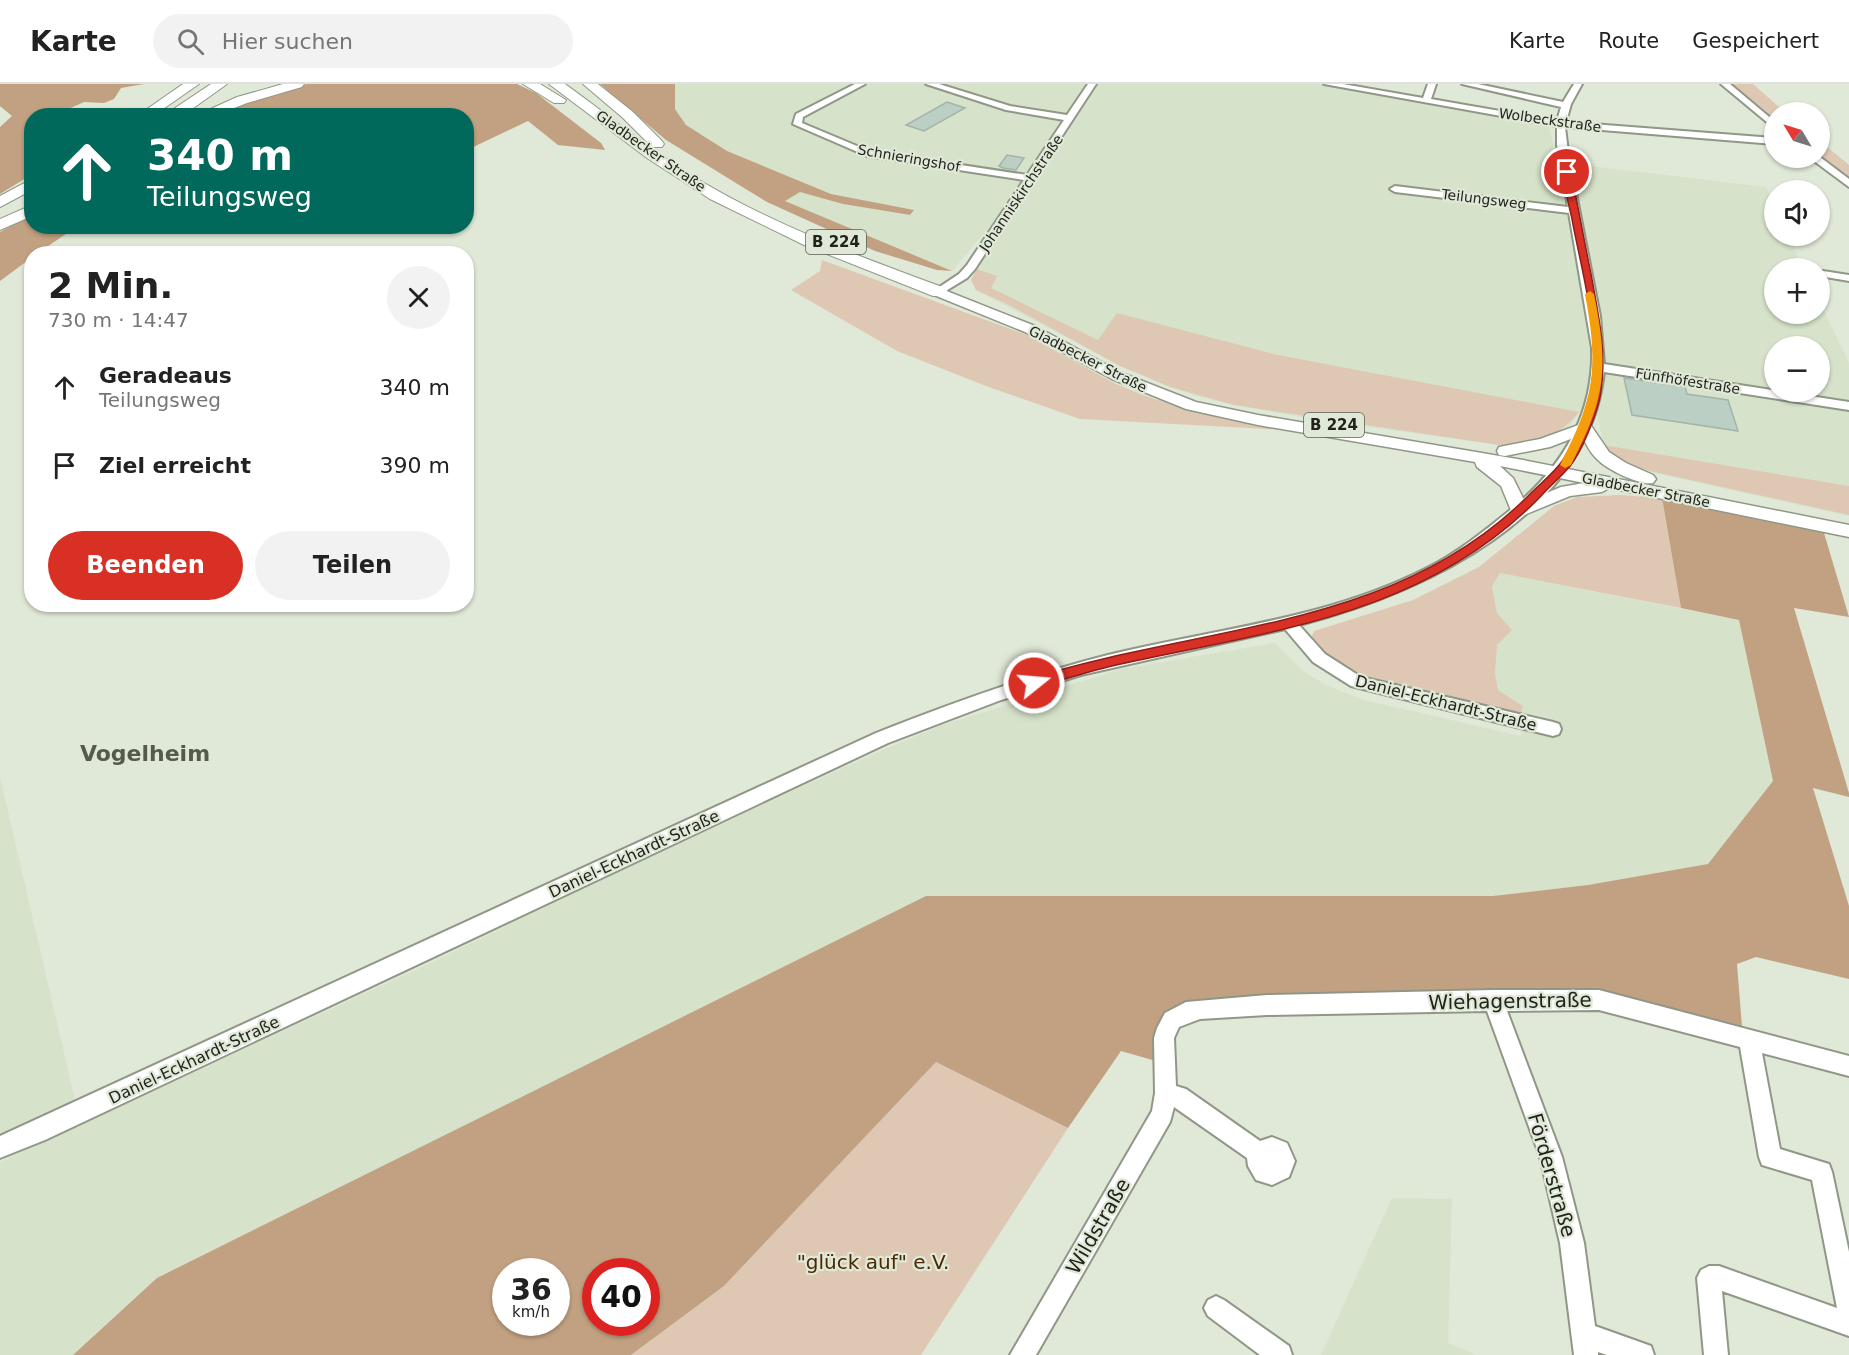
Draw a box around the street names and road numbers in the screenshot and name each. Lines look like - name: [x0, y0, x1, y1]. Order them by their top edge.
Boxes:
- street label: Wolbeckstraße: [1498, 105, 1602, 135]
- street label: Gladbecker Straße: [593, 107, 709, 195]
- street label: Johanniskirchstraße: [975, 131, 1066, 255]
- street label: Schnieringshof: [856, 141, 963, 175]
- street label: Teilungsweg: [1440, 186, 1527, 212]
- road number: B 224: [806, 230, 866, 254]
- street label: Gladbecker Straße: [1026, 322, 1150, 396]
- street label: Fünfhöfestraße: [1635, 365, 1741, 397]
- road number: B 224: [1304, 413, 1364, 437]
- street label: Gladbecker Straße: [1581, 470, 1711, 510]
- street label: Daniel-Eckhardt-Straße: [1353, 671, 1539, 735]
- street label: Daniel-Eckhardt-Straße: [546, 806, 722, 902]
- street label: Wiehagenstraße: [1428, 988, 1592, 1014]
- street label: Daniel-Eckhardt-Straße: [106, 1012, 282, 1108]
- street label: Förderstraße: [1523, 1110, 1581, 1240]
- street label: Wildstraße: [1061, 1174, 1135, 1278]

